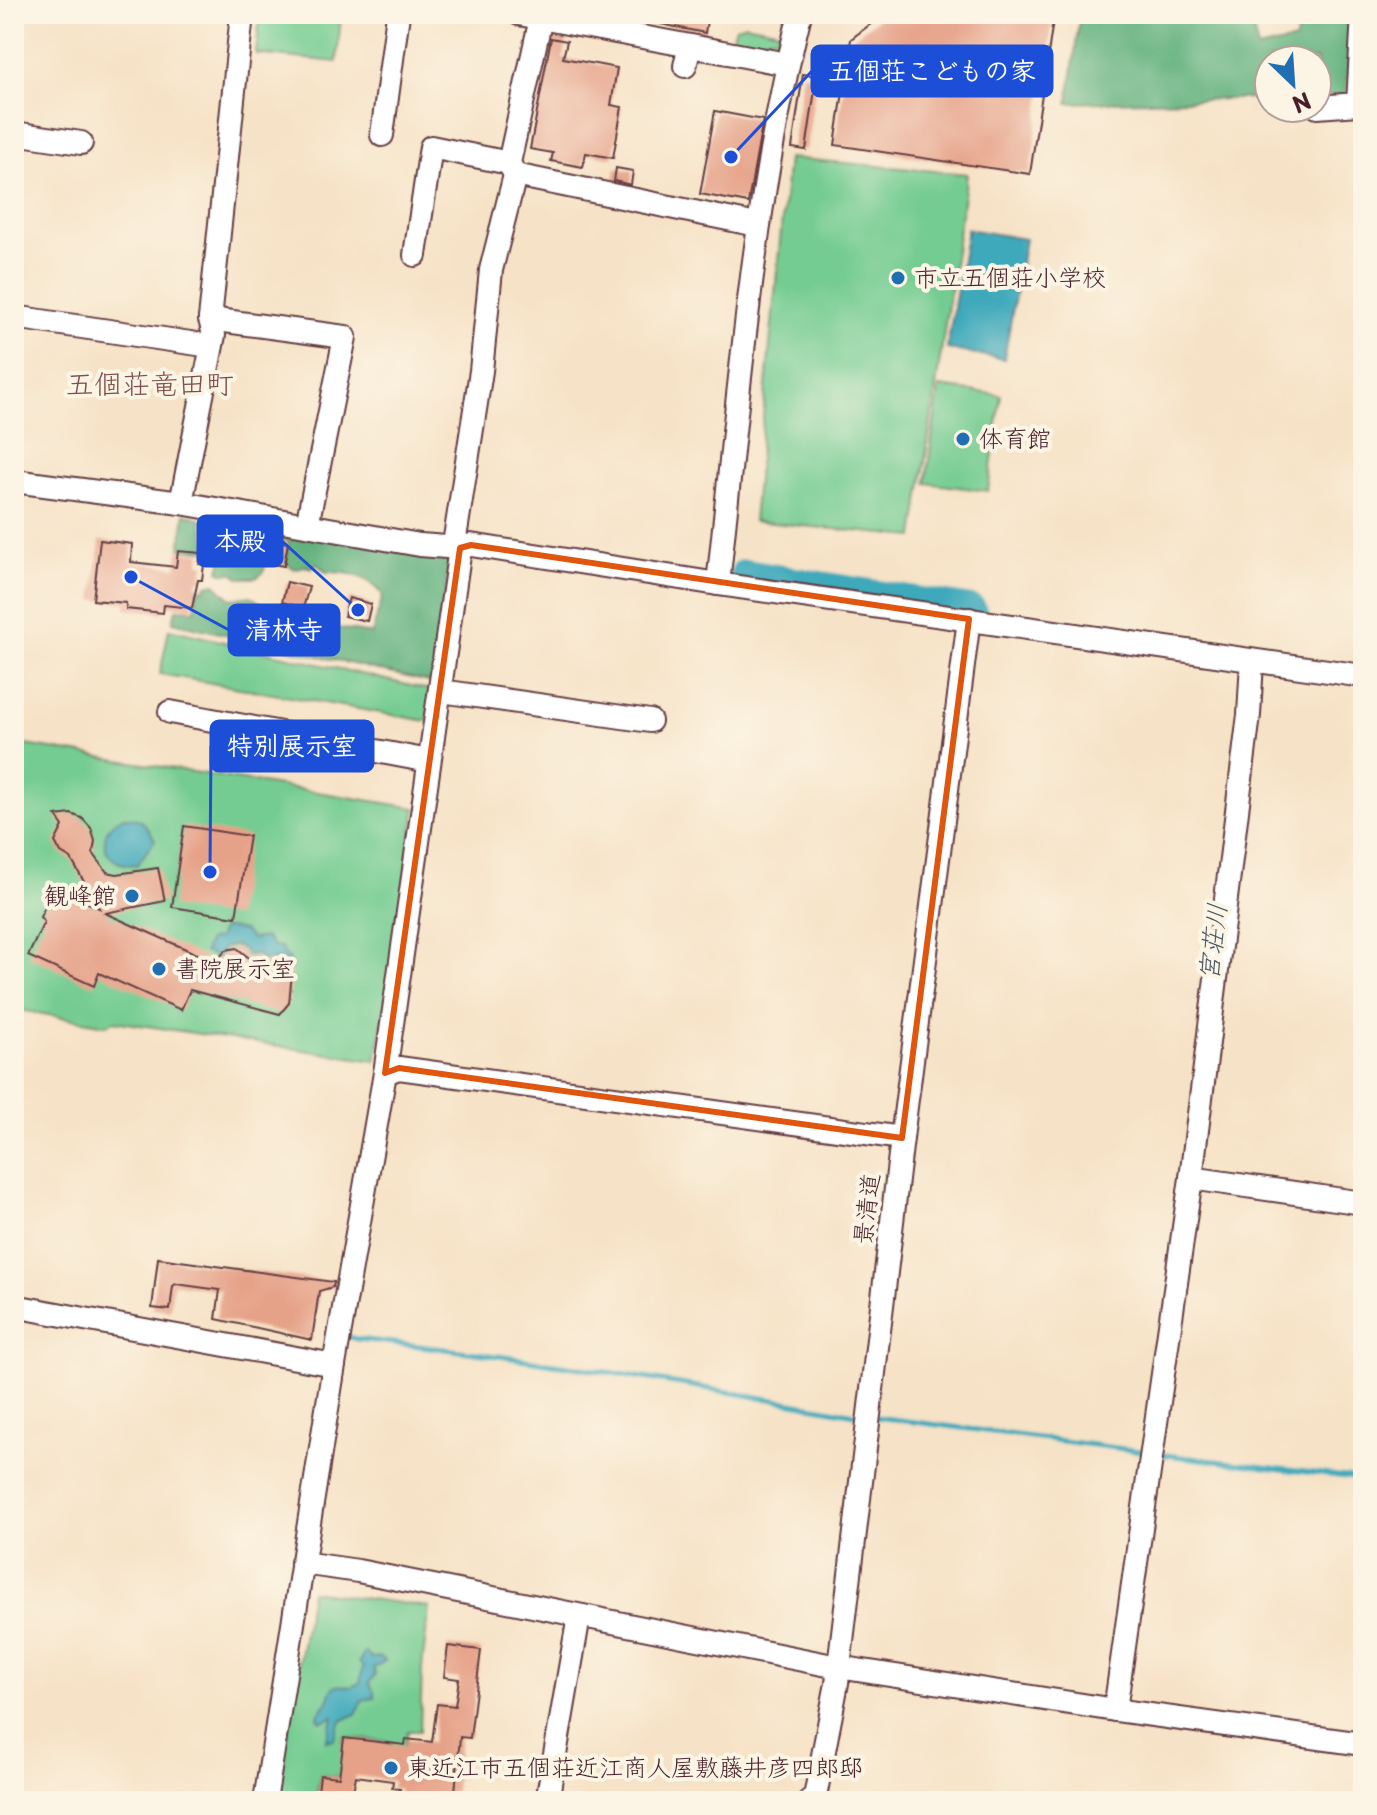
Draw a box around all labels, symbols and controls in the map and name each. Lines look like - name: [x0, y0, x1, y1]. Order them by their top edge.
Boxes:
- north arrow: [1253, 44, 1333, 124]
- callout: 五個荘こどもの家: [812, 46, 1052, 96]
- text: 五個荘こどもの家: [828, 50, 1036, 89]
- text: N: [1287, 85, 1317, 122]
- place label: 市立五個荘小学校: [914, 258, 1106, 294]
- marker: 市立五個荘小学校: [889, 269, 907, 287]
- district label: 五個荘竜田町: [66, 361, 234, 404]
- place label: 体育館: [979, 419, 1051, 455]
- marker: 体育館: [954, 430, 972, 448]
- callout: 本殿: [198, 516, 282, 566]
- text: 本殿: [214, 520, 266, 559]
- callout: 清林寺: [229, 605, 339, 655]
- text: 清林寺: [245, 609, 323, 648]
- callout: 特別展示室: [211, 721, 373, 771]
- text: 特別展示室: [227, 725, 357, 764]
- place label: 観峰館: [44, 876, 116, 912]
- marker: 観峰館: [123, 887, 141, 905]
- water label: 宮荘川: [1187, 901, 1236, 983]
- place label: 書院展示室: [175, 949, 295, 985]
- marker: 書院展示室: [150, 960, 168, 978]
- street label: 景清道: [843, 1171, 887, 1247]
- place label: 東近江市五個荘近江商人屋敷藤井彦四郎邸: [407, 1748, 863, 1784]
- marker: 東近江市五個荘近江商人屋敷藤井彦四郎邸: [382, 1759, 400, 1777]

